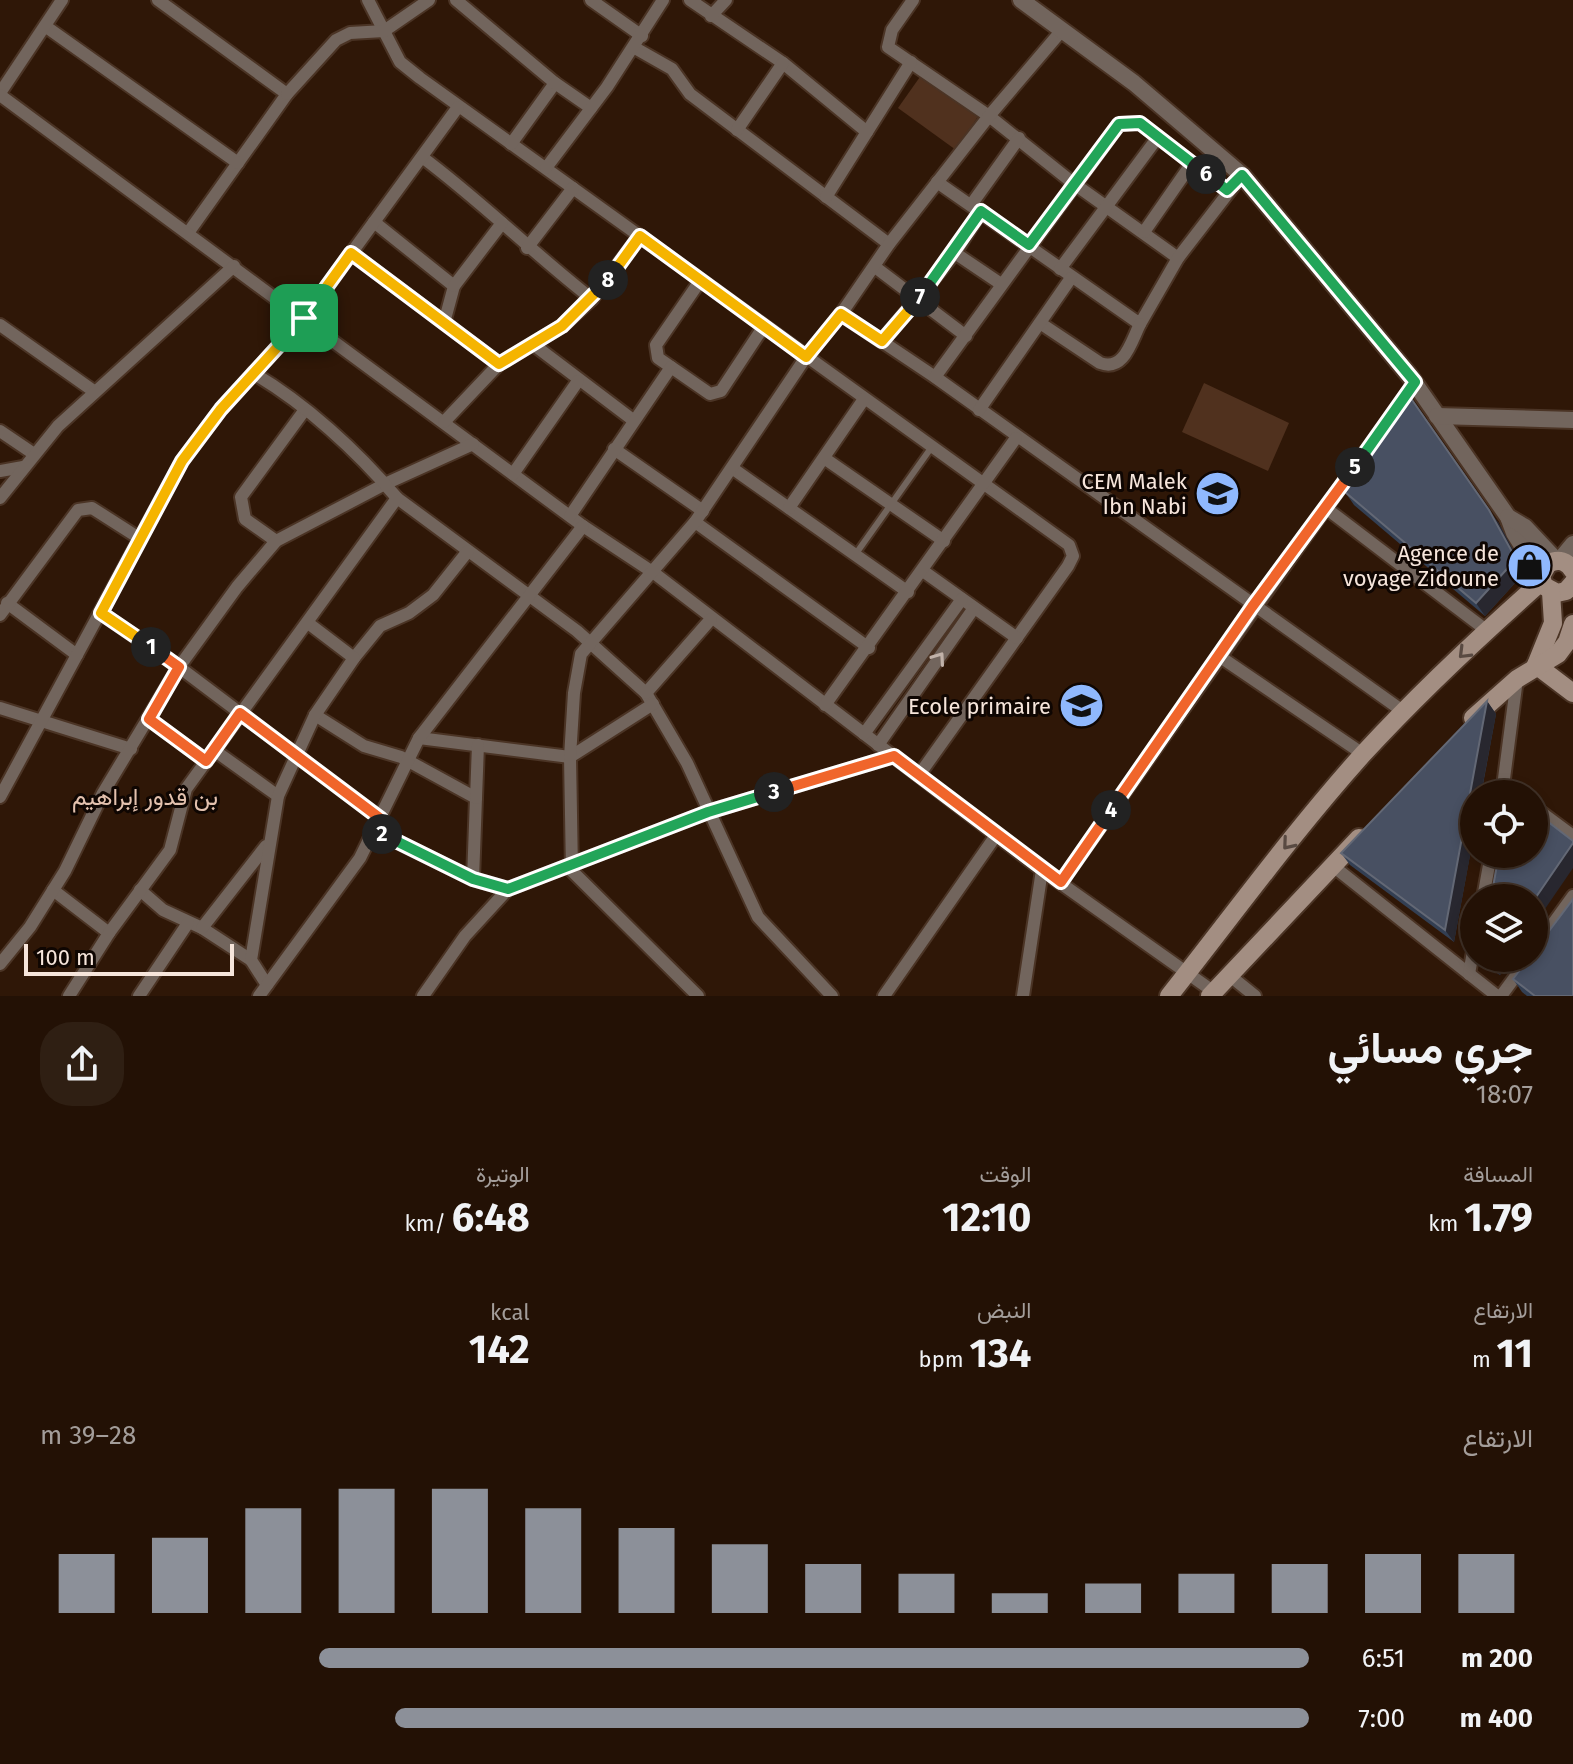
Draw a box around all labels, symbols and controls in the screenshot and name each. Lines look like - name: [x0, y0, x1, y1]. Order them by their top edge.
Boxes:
- pin: 6: [1186, 154, 1226, 194]
- text: 6: [1200, 160, 1212, 187]
- pin: 8: [588, 260, 628, 300]
- text: 8: [602, 266, 614, 293]
- pin: 7: [900, 277, 940, 317]
- text: 7: [915, 283, 925, 310]
- pin: [270, 284, 338, 352]
- icon: arrive: [282, 296, 326, 340]
- pin: 5: [1335, 447, 1375, 487]
- text: 5: [1349, 453, 1361, 480]
- place label: CEM Malek Ibn Nabi: [1082, 468, 1188, 520]
- school or university icon: CEM Malek Ibn Nabi: [1194, 470, 1242, 518]
- place label: Agence de voyage Zidoune: [1343, 540, 1499, 592]
- shop icon: Agence de voyage Zidoune: [1506, 542, 1554, 590]
- pin: 1: [131, 627, 171, 667]
- text: 1: [146, 633, 156, 660]
- one-way arrow: [1459, 644, 1473, 658]
- one-way arrow: [929, 653, 944, 667]
- school or university icon: Ecole primaire: [1058, 682, 1106, 730]
- place label: Ecole primaire: [908, 693, 1051, 720]
- pin: 3: [754, 772, 794, 812]
- text: 3: [768, 778, 780, 805]
- map controls: [1460, 780, 1548, 972]
- button: locate: [1460, 780, 1548, 868]
- district label: بن قدور إبراهيم: [72, 783, 218, 813]
- pin: 4: [1091, 790, 1131, 830]
- text: 4: [1105, 796, 1117, 823]
- pin: 2: [362, 814, 402, 854]
- text: 2: [376, 820, 388, 847]
- one-way arrow: [1283, 835, 1298, 849]
- button: layers: [1460, 884, 1548, 972]
- scale bar: [24, 940, 234, 976]
- text: 100 m: [36, 944, 95, 971]
- button: share: [40, 1022, 124, 1106]
- text: جري مسائي: [1327, 1022, 1533, 1075]
- text: 18:07: [1476, 1079, 1533, 1110]
- text: الوتيرة: [476, 1161, 530, 1188]
- text: الوقت: [980, 1161, 1031, 1188]
- text: المسافة: [1463, 1161, 1533, 1188]
- text: 6:48: [452, 1194, 530, 1242]
- text: 12:10: [942, 1194, 1031, 1242]
- text: 1.79: [1464, 1194, 1533, 1242]
- text: /km: [404, 1210, 452, 1237]
- text: km: [1428, 1210, 1464, 1237]
- text: النبض: [977, 1297, 1031, 1324]
- text: الارتفاع: [1473, 1297, 1533, 1324]
- text: kcal: [490, 1299, 530, 1326]
- text: 142: [469, 1326, 530, 1374]
- text: 134: [969, 1330, 1031, 1378]
- text: 11: [1497, 1330, 1533, 1378]
- text: bpm: [919, 1346, 969, 1373]
- text: m: [1472, 1346, 1497, 1373]
- text: 28–39 m: [40, 1420, 136, 1451]
- text: الارتفاع: [1462, 1423, 1533, 1454]
- text: 6:51: [1362, 1643, 1405, 1674]
- text: 200 m: [1461, 1643, 1533, 1674]
- text: 7:00: [1358, 1703, 1405, 1734]
- text: 400 m: [1460, 1703, 1533, 1734]

